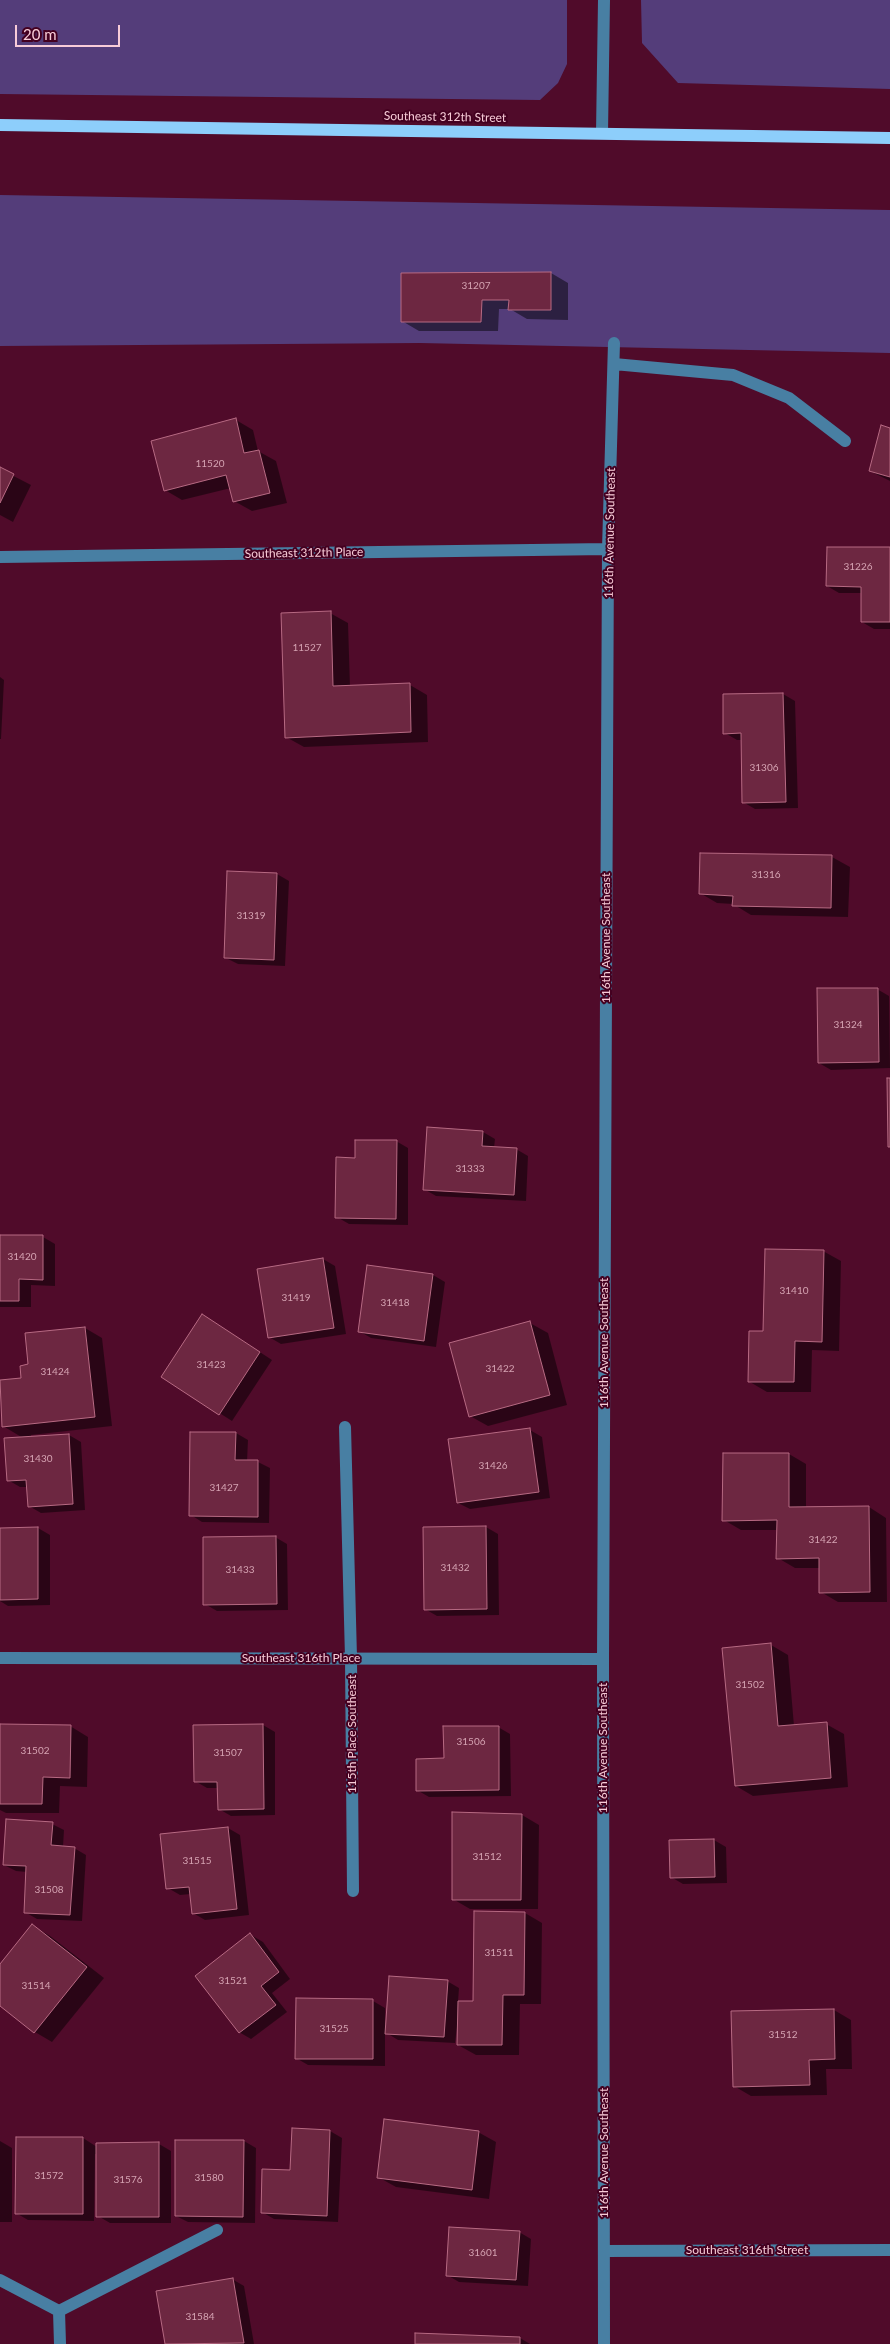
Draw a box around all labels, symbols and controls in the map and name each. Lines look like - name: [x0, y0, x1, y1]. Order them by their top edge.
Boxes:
- scale bar: [18, 15, 122, 47]
- text: 20 m: [23, 25, 57, 43]
- street label: Southeast 312th Street: [384, 109, 506, 125]
- house number: 31207: [462, 280, 490, 292]
- house number: 11520: [196, 458, 224, 470]
- street label: 116th Avenue Southeast: [602, 468, 618, 598]
- street label: Southeast 312th Place: [245, 545, 363, 561]
- house number: 31226: [844, 561, 872, 573]
- house number: 11527: [293, 642, 321, 654]
- house number: 31306: [750, 762, 778, 774]
- house number: 31316: [752, 869, 780, 881]
- street label: 116th Avenue Southeast: [599, 873, 613, 1003]
- house number: 31319: [237, 910, 265, 922]
- house number: 31324: [834, 1019, 862, 1031]
- house number: 31333: [456, 1163, 484, 1175]
- house number: 31420: [8, 1251, 36, 1263]
- street label: 116th Avenue Southeast: [597, 1278, 611, 1408]
- house number: 31410: [780, 1285, 808, 1297]
- house number: 31419: [282, 1292, 310, 1304]
- house number: 31418: [381, 1297, 409, 1309]
- house number: 31423: [197, 1359, 225, 1371]
- house number: 31422: [486, 1363, 514, 1375]
- house number: 31424: [41, 1366, 69, 1378]
- house number: 31430: [24, 1453, 52, 1465]
- house number: 31426: [479, 1460, 507, 1472]
- house number: 31427: [210, 1482, 238, 1494]
- house number: 31422: [809, 1534, 837, 1546]
- house number: 31432: [441, 1562, 469, 1574]
- house number: 31433: [226, 1564, 254, 1576]
- street label: Southeast 316th Place: [242, 1651, 360, 1665]
- street label: 115th Place Southeast: [345, 1675, 359, 1793]
- house number: 31502: [736, 1679, 764, 1691]
- street label: 116th Avenue Southeast: [596, 1683, 610, 1813]
- house number: 31506: [457, 1736, 485, 1748]
- house number: 31502: [21, 1745, 49, 1757]
- house number: 31507: [214, 1747, 242, 1759]
- house number: 31512: [473, 1851, 501, 1863]
- house number: 31515: [183, 1855, 211, 1867]
- house number: 31508: [35, 1884, 63, 1896]
- house number: 31511: [485, 1947, 513, 1959]
- house number: 31521: [219, 1975, 247, 1987]
- house number: 31514: [22, 1980, 50, 1992]
- house number: 31525: [320, 2023, 348, 2035]
- house number: 31512: [769, 2029, 797, 2041]
- street label: 116th Avenue Southeast: [597, 2088, 611, 2218]
- house number: 31572: [35, 2170, 63, 2182]
- house number: 31580: [195, 2172, 223, 2184]
- house number: 31576: [114, 2174, 142, 2186]
- street label: Southeast 316th Street: [686, 2243, 808, 2257]
- house number: 31601: [469, 2247, 497, 2259]
- house number: 31584: [186, 2311, 214, 2323]

